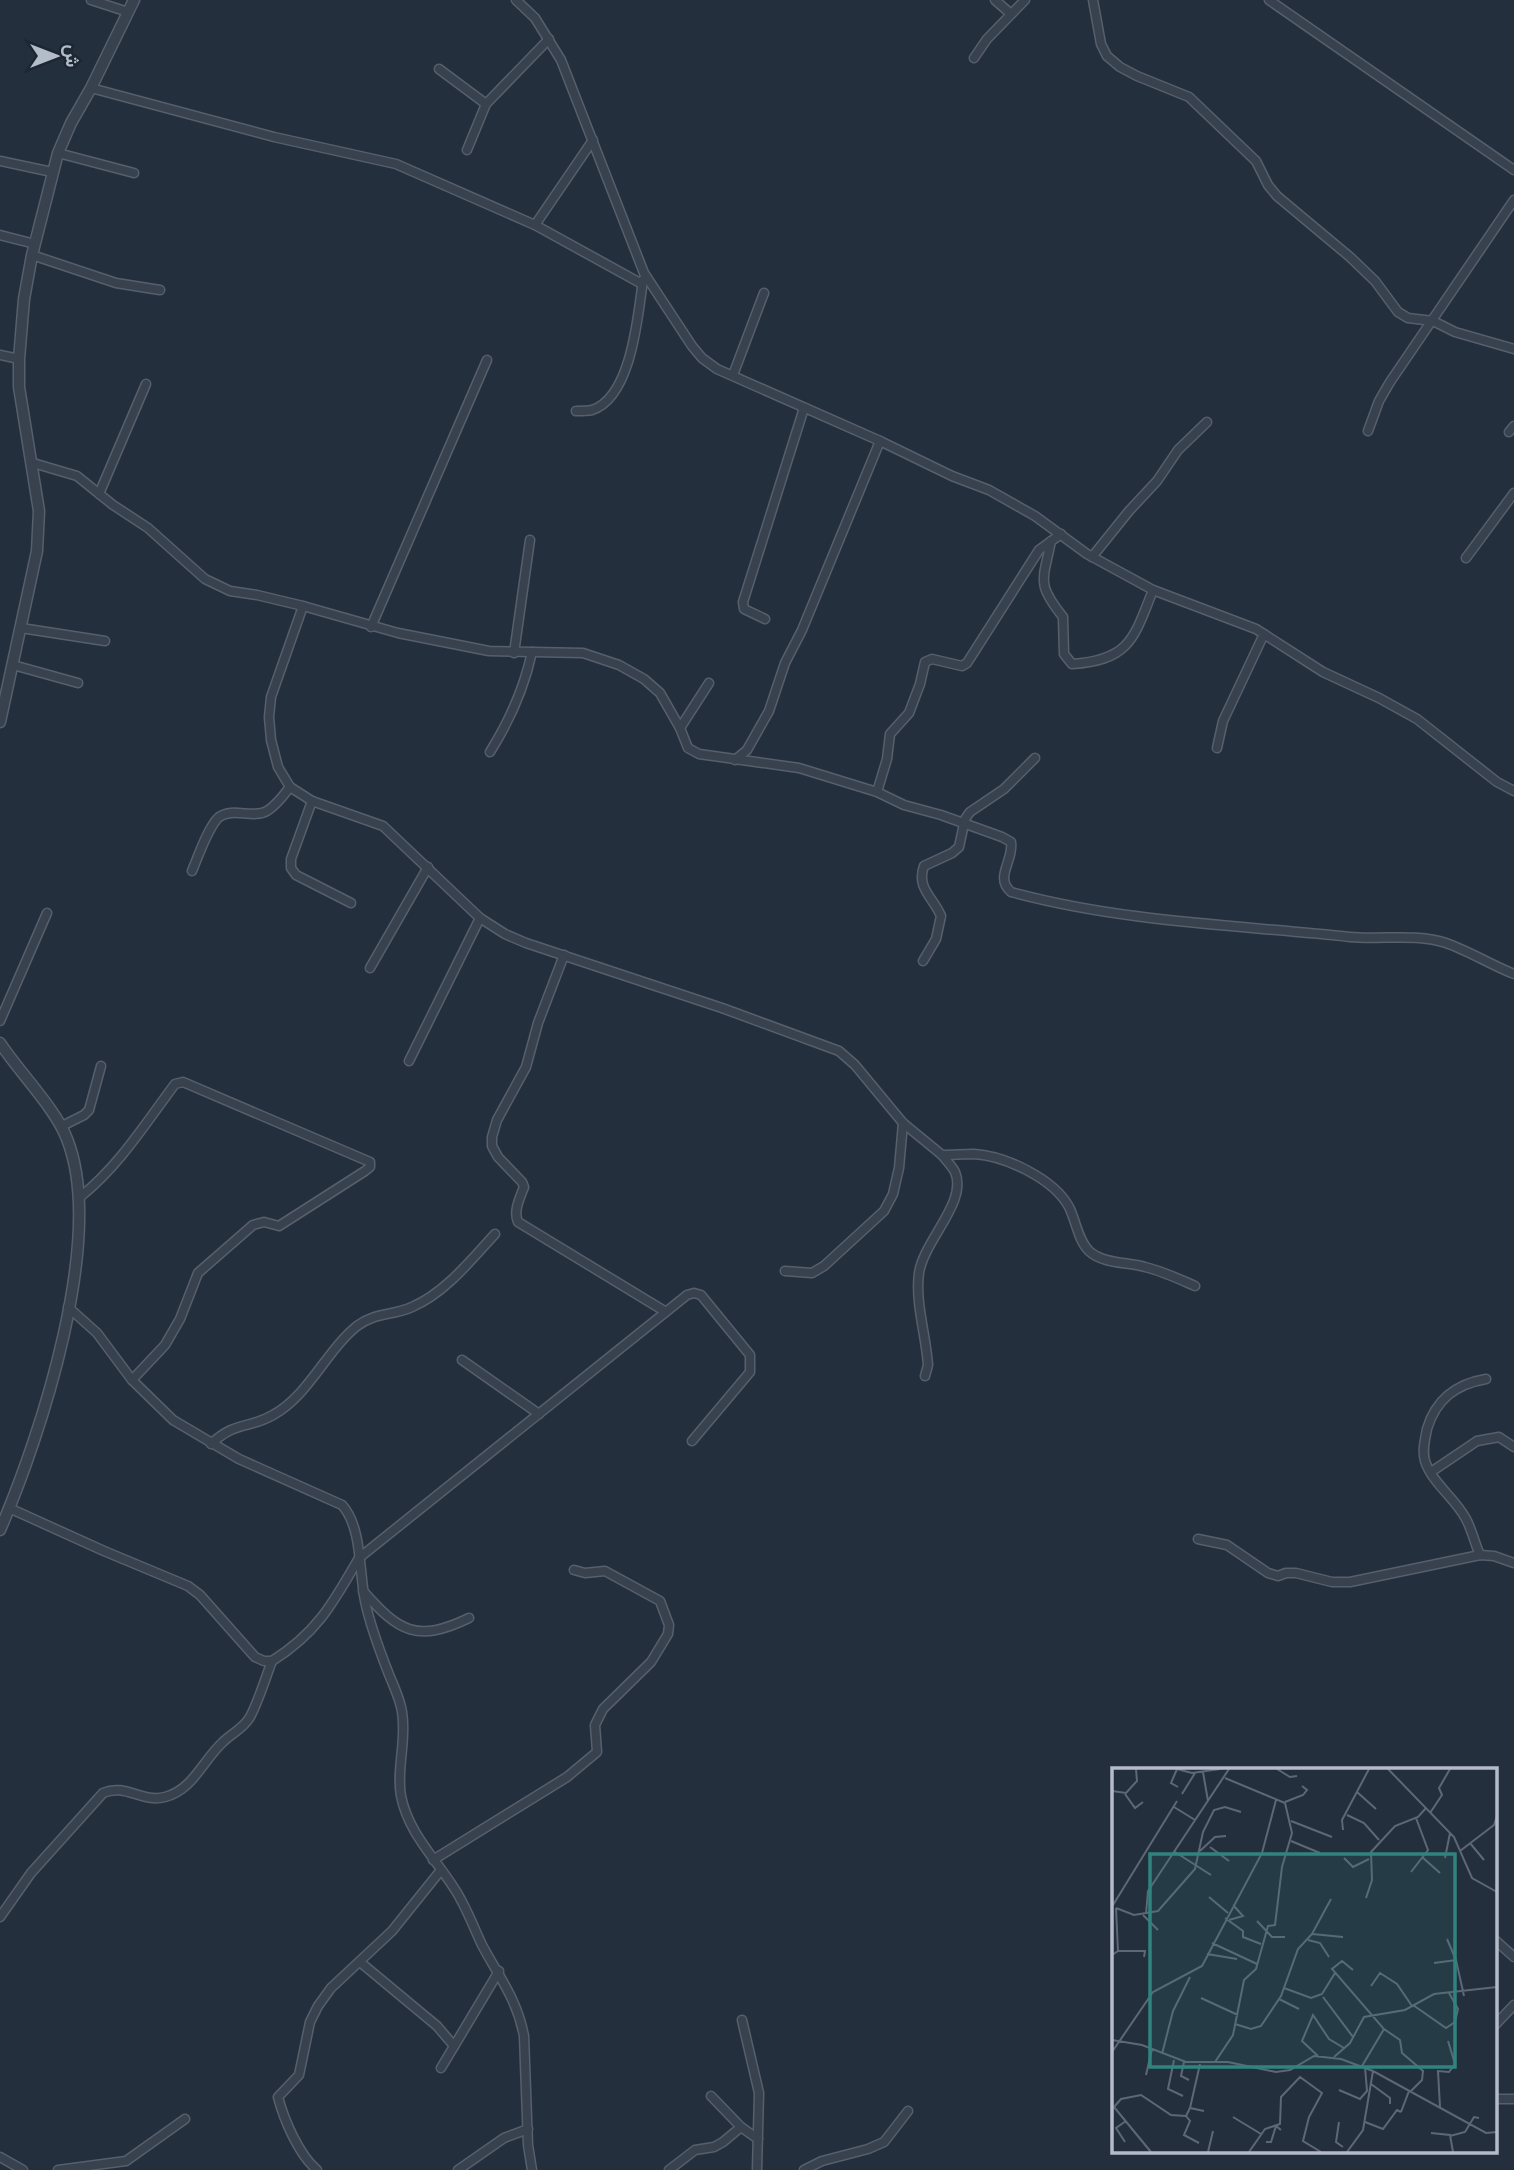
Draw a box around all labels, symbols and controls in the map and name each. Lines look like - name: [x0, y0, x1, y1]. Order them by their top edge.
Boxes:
- north arrow: [21, 21, 91, 91]
- text: ش: [61, 45, 84, 68]
- inset map: [1112, 1768, 1496, 2152]

